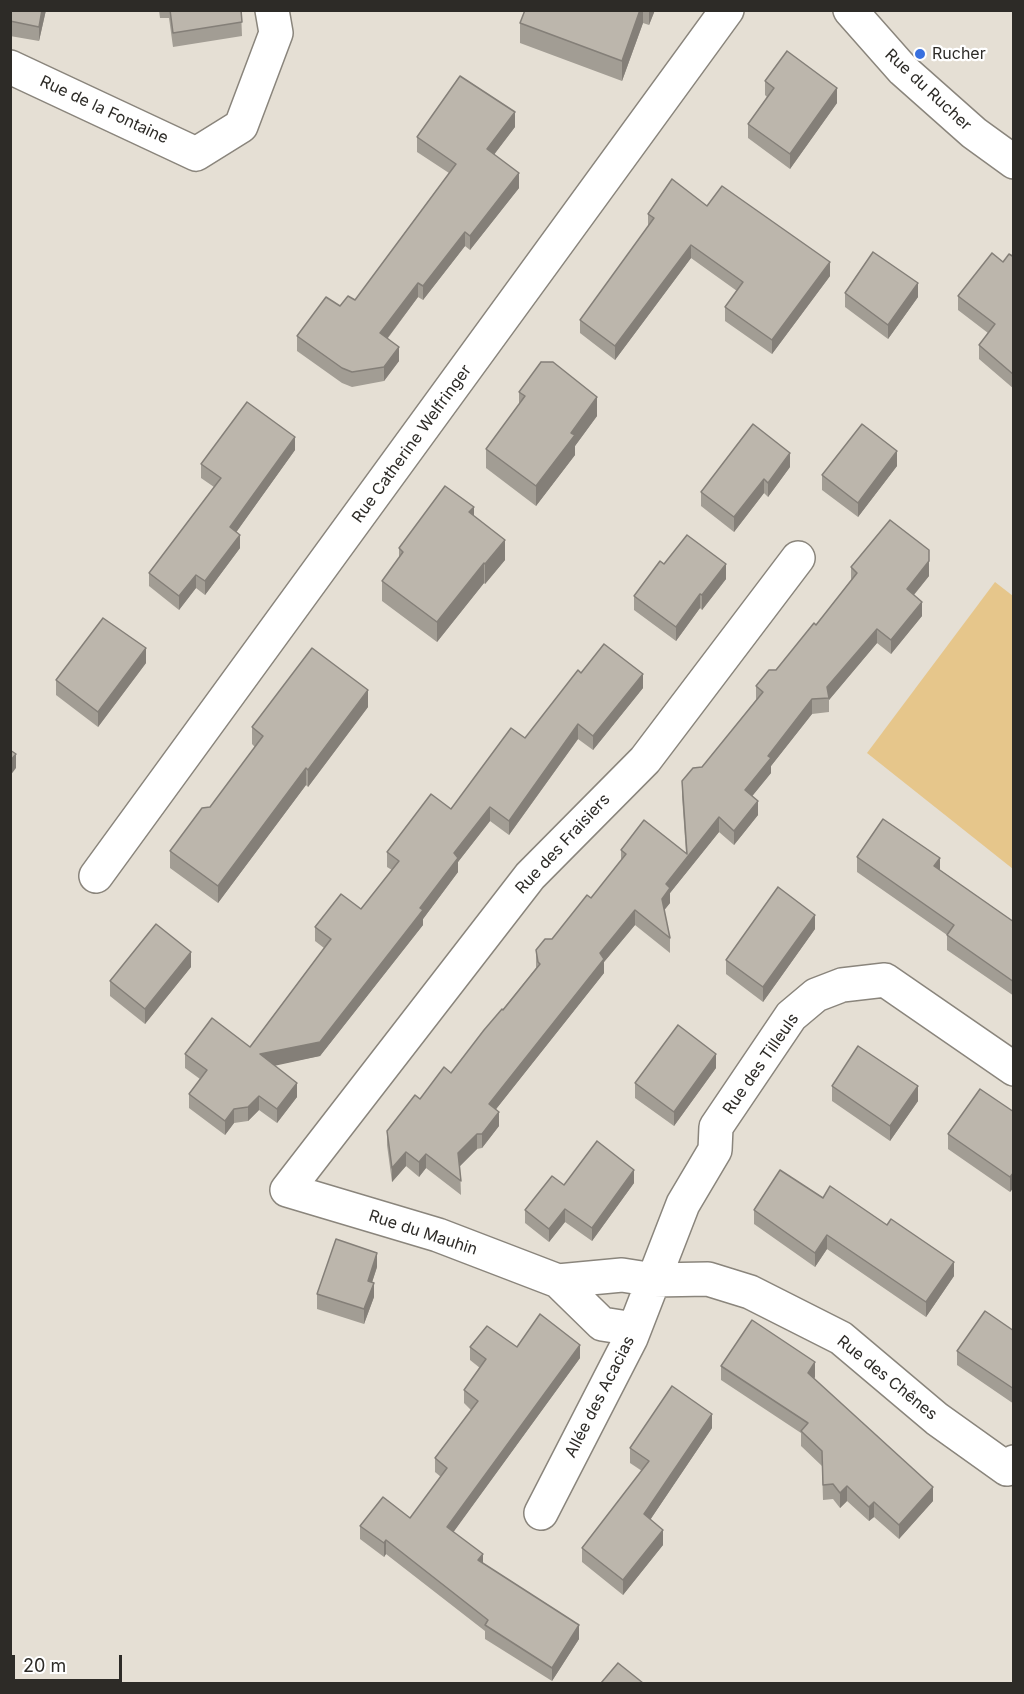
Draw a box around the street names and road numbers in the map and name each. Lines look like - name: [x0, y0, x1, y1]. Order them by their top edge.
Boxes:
- street label: Rue du Rucher: [881, 45, 975, 135]
- street label: Rue de la Fontaine: [37, 72, 171, 148]
- street label: Rue Catherine Welfringer: [348, 361, 476, 527]
- street label: Rue des Fraisiers: [512, 790, 614, 898]
- street label: Rue des Tilleuls: [719, 1010, 803, 1118]
- street label: Rue du Mauhin: [366, 1206, 480, 1260]
- street label: Rue des Chênes: [833, 1332, 941, 1424]
- street label: Allée des Acacias: [561, 1333, 639, 1461]

